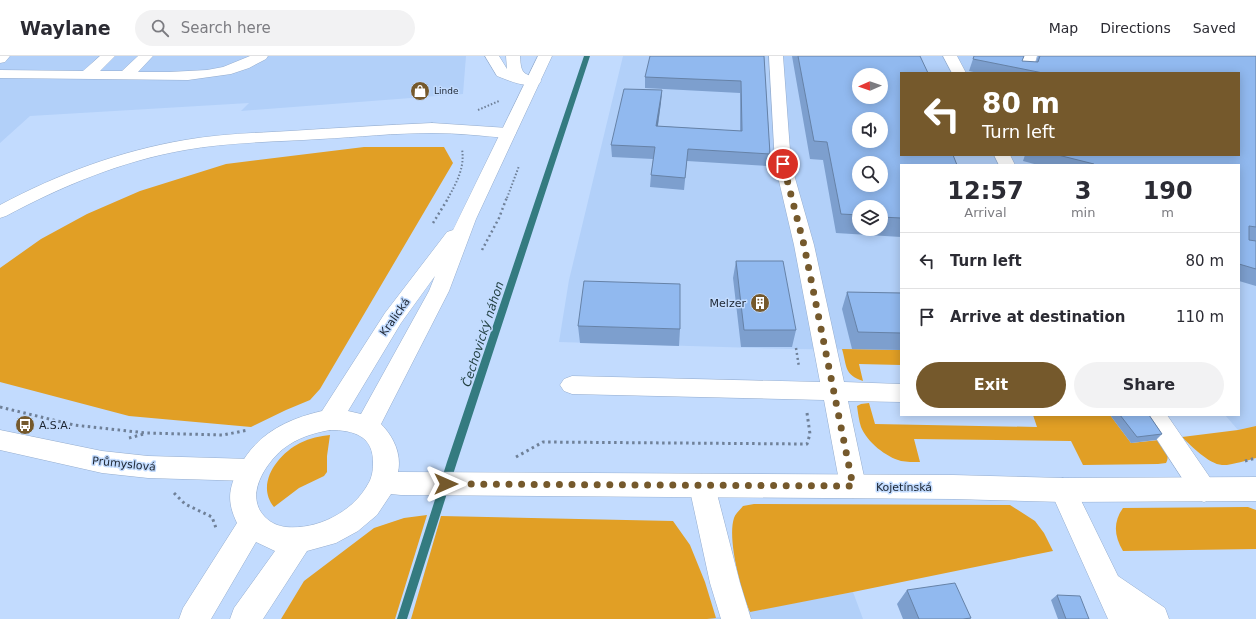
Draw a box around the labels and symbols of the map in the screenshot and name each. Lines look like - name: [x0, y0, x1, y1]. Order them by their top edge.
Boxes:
- north arrow: [852, 68, 888, 104]
- shop icon: Linde: [409, 80, 431, 102]
- place label: Linde: [434, 86, 459, 96]
- pin: [766, 147, 800, 181]
- water label: Čechovický náhon: [458, 279, 507, 388]
- building icon: Melzer: [749, 292, 771, 314]
- street label: Kralická: [377, 295, 413, 339]
- place label: Melzer: [710, 297, 746, 310]
- bus stop icon: A.S.A.: [14, 414, 36, 436]
- place label: A.S.A.: [39, 419, 71, 432]
- street label: Průmyslová: [92, 454, 156, 474]
- position arrow: [425, 463, 467, 505]
- street label: Kojetínská: [876, 481, 932, 494]

